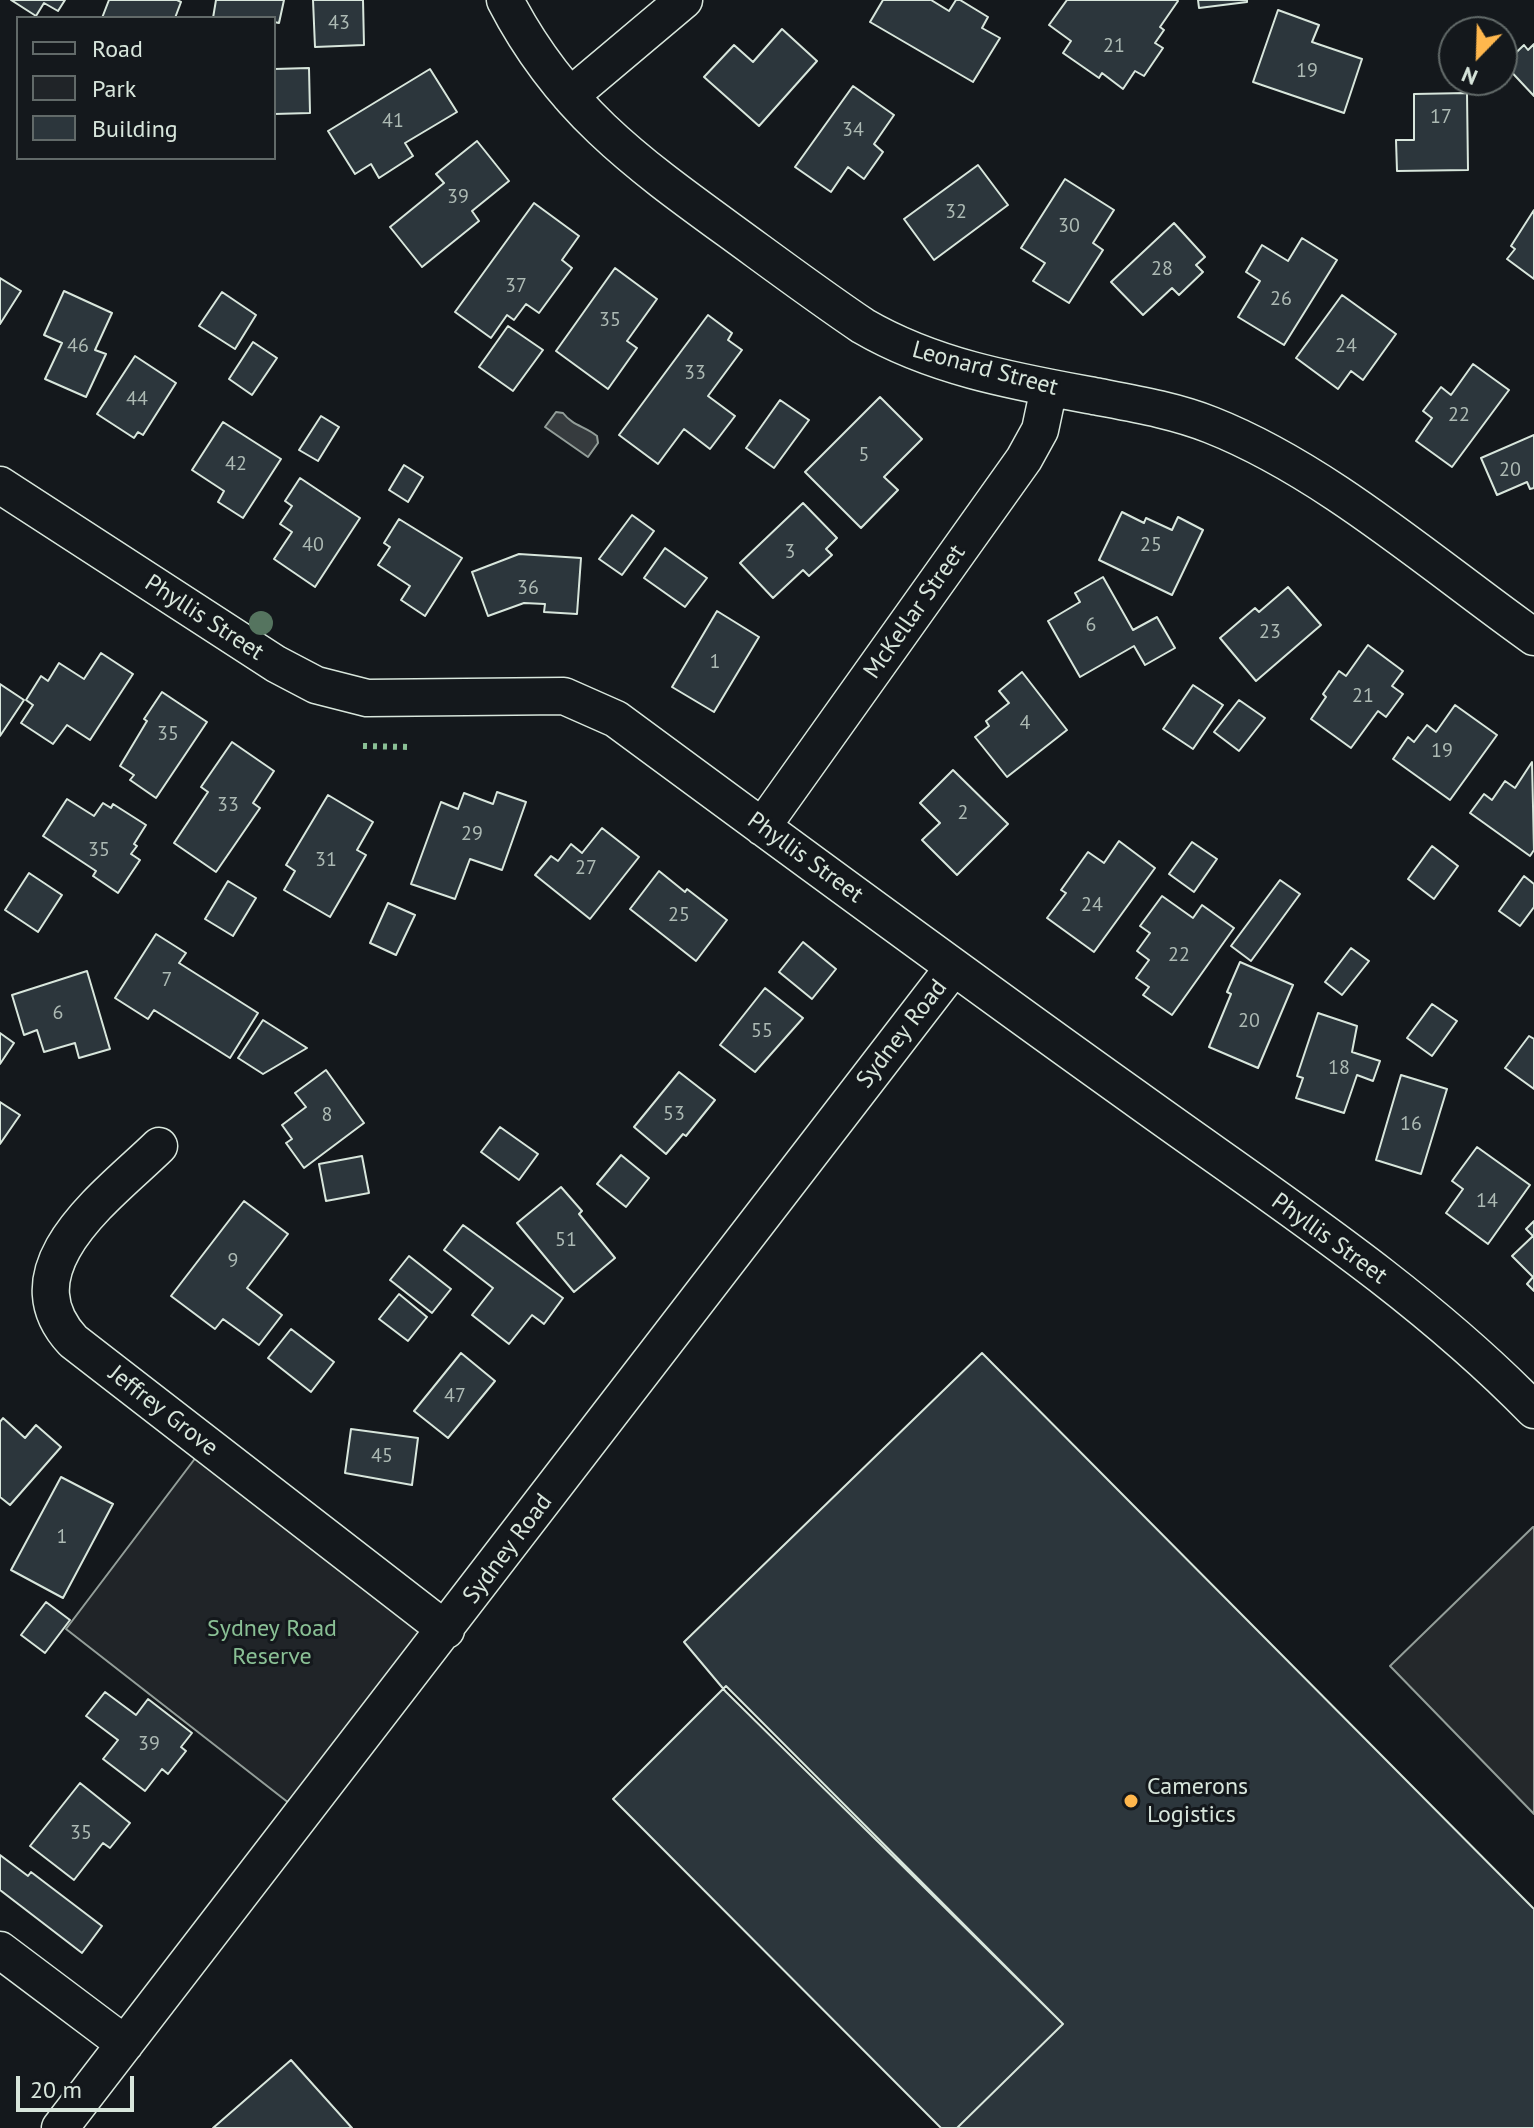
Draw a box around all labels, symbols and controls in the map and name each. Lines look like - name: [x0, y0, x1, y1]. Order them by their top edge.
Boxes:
- house number: 43: [328, 11, 350, 35]
- legend: [16, 16, 276, 160]
- north arrow: [1438, 16, 1518, 96]
- text: Road: [92, 33, 143, 64]
- house number: 21: [1103, 34, 1125, 58]
- house number: 19: [1296, 59, 1318, 83]
- text: N: [1457, 61, 1482, 92]
- text: Park: [92, 73, 136, 104]
- house number: 17: [1430, 105, 1452, 129]
- house number: 41: [382, 109, 404, 133]
- text: Building: [92, 113, 178, 144]
- house number: 34: [842, 118, 864, 142]
- house number: 39: [447, 185, 469, 209]
- house number: 32: [945, 200, 967, 224]
- house number: 30: [1058, 214, 1080, 238]
- house number: 28: [1151, 257, 1173, 281]
- house number: 37: [505, 274, 527, 298]
- house number: 26: [1270, 287, 1292, 311]
- house number: 35: [599, 308, 621, 332]
- house number: 46: [67, 334, 89, 358]
- house number: 24: [1335, 334, 1357, 358]
- street label: Leonard Street: [909, 336, 1061, 402]
- house number: 33: [684, 361, 706, 385]
- house number: 44: [126, 387, 148, 411]
- house number: 22: [1448, 403, 1470, 427]
- house number: 5: [859, 443, 869, 467]
- house number: 42: [225, 452, 247, 476]
- house number: 20: [1499, 458, 1521, 482]
- house number: 40: [302, 533, 324, 557]
- house number: 25: [1140, 533, 1162, 557]
- street label: McKellar Street: [858, 539, 972, 685]
- house number: 3: [785, 540, 795, 564]
- street label: Phyllis Street: [139, 569, 269, 667]
- house number: 36: [517, 576, 539, 600]
- house number: 6: [1086, 613, 1096, 637]
- house number: 23: [1259, 620, 1281, 644]
- house number: 1: [710, 650, 720, 674]
- house number: 21: [1352, 684, 1374, 708]
- house number: 4: [1020, 711, 1030, 735]
- house number: 35: [157, 722, 179, 746]
- house number: 19: [1431, 739, 1453, 763]
- house number: 33: [217, 793, 239, 817]
- house number: 2: [958, 801, 968, 825]
- street label: Phyllis Street: [742, 806, 868, 910]
- house number: 29: [461, 822, 483, 846]
- house number: 35: [88, 838, 110, 862]
- house number: 31: [315, 848, 337, 872]
- house number: 27: [575, 856, 597, 880]
- house number: 24: [1081, 893, 1103, 917]
- house number: 25: [668, 903, 690, 927]
- house number: 22: [1168, 943, 1190, 967]
- house number: 7: [162, 968, 172, 992]
- street label: Sydney Road: [851, 974, 953, 1094]
- house number: 6: [53, 1001, 63, 1025]
- house number: 20: [1238, 1009, 1260, 1033]
- house number: 55: [751, 1019, 773, 1043]
- house number: 18: [1328, 1056, 1350, 1080]
- house number: 53: [663, 1102, 685, 1126]
- house number: 8: [322, 1103, 332, 1127]
- house number: 16: [1400, 1112, 1422, 1136]
- street label: Phyllis Street: [1266, 1187, 1392, 1291]
- house number: 14: [1476, 1189, 1498, 1213]
- house number: 51: [555, 1228, 577, 1252]
- house number: 9: [228, 1249, 238, 1273]
- street label: Jeffrey Grove: [103, 1359, 223, 1463]
- house number: 47: [444, 1384, 466, 1408]
- house number: 45: [371, 1444, 393, 1468]
- street label: Sydney Road: [457, 1488, 559, 1610]
- house number: 1: [57, 1525, 67, 1549]
- park label: Sydney Road Reserve: [207, 1615, 337, 1671]
- house number: 39: [138, 1732, 160, 1756]
- place label: Camerons Logistics: [1147, 1773, 1248, 1829]
- marker: Camerons Logistics: [1122, 1792, 1140, 1810]
- house number: 35: [70, 1821, 92, 1845]
- scale bar: [20, 2060, 138, 2110]
- text: 20 m: [30, 2074, 82, 2105]

